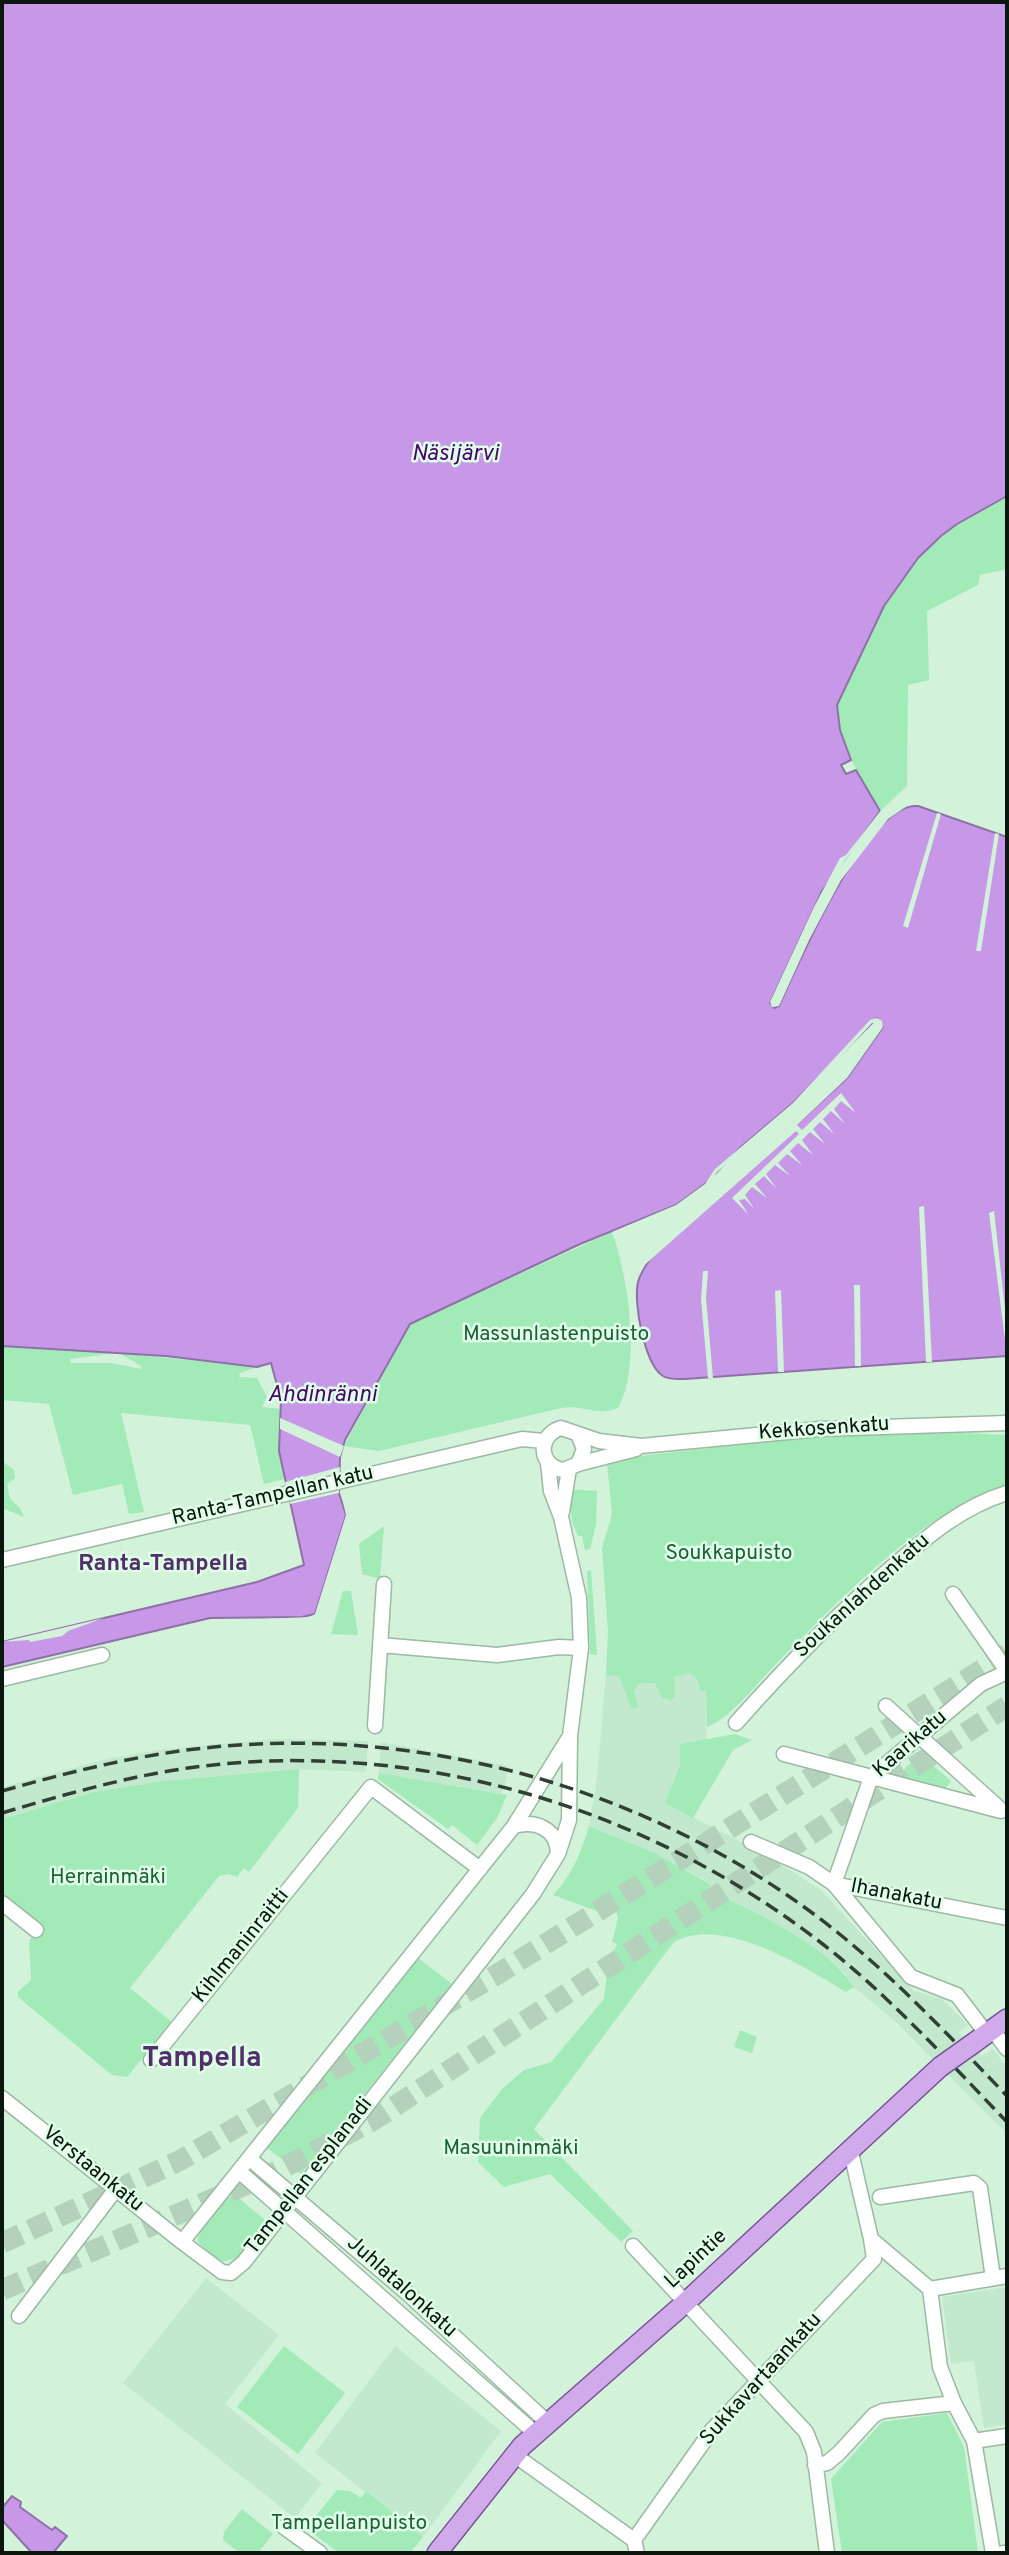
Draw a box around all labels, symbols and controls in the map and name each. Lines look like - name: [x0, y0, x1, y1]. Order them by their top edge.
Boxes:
- water label: Näsijärvi: [411, 441, 499, 469]
- park label: Massunlastenpuisto: [463, 1323, 649, 1349]
- water label: Ahdinränni: [267, 1382, 377, 1410]
- street label: Kekkosenkatu: [758, 1413, 890, 1447]
- street label: Ranta-Tampellan katu: [170, 1462, 376, 1532]
- street label: Soukanlahdenkatu: [790, 1529, 936, 1665]
- park label: Soukkapuisto: [666, 1542, 792, 1568]
- district label: Ranta-Tampella: [78, 1551, 248, 1579]
- street label: Kaarikatu: [869, 1706, 953, 1784]
- park label: Herrainmäki: [50, 1866, 166, 1892]
- street label: Ihanakatu: [848, 1875, 944, 1917]
- street label: Kihlmaninraitti: [188, 1885, 296, 2009]
- district label: Tampella: [142, 2043, 262, 2077]
- street label: Tampellan esplanadi: [241, 2093, 379, 2261]
- street label: Verstaankatu: [36, 2121, 148, 2219]
- park label: Masuuninmäki: [443, 2137, 579, 2163]
- street label: Lapintie: [661, 2225, 733, 2295]
- street label: Juhlatalonkatu: [341, 2232, 461, 2344]
- street label: Sukkavartaankatu: [696, 2308, 828, 2452]
- park label: Tampellanpuisto: [271, 2512, 427, 2538]

